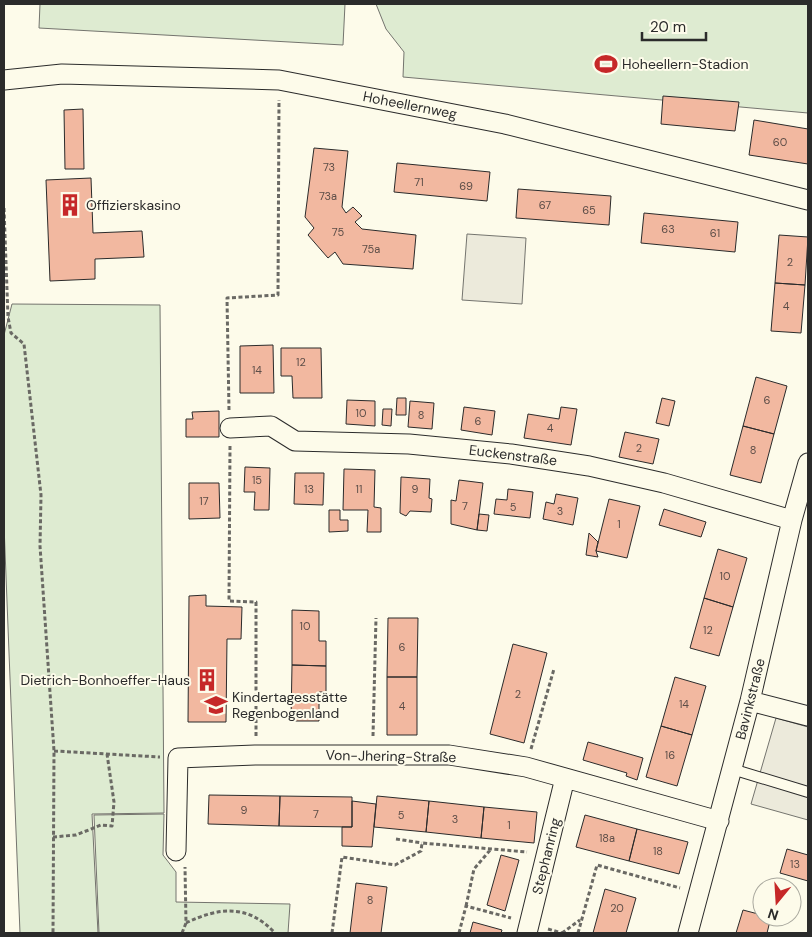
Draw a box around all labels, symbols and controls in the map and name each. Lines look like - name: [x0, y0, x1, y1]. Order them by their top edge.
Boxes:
- scale bar: [642, 10, 706, 42]
- text: 20 m: [650, 17, 686, 37]
- sports icon: Hoheellern-Stadion: [593, 51, 619, 77]
- place label: Hoheellern-Stadion: [622, 55, 748, 73]
- street label: Hoheellernweg: [361, 87, 459, 123]
- house number: 60: [773, 135, 787, 149]
- house number: 73: [323, 160, 335, 174]
- house number: 71: [414, 175, 424, 189]
- house number: 69: [459, 179, 473, 193]
- house number: 73a: [319, 189, 337, 203]
- building icon: Offizierskasino: [57, 192, 83, 218]
- place label: Offizierskasino: [86, 196, 181, 214]
- house number: 67: [539, 198, 551, 212]
- house number: 65: [582, 203, 596, 217]
- house number: 63: [661, 222, 675, 236]
- house number: 75: [332, 225, 344, 239]
- house number: 61: [710, 226, 720, 240]
- house number: 75a: [362, 242, 380, 256]
- house number: 2: [787, 255, 793, 269]
- house number: 4: [783, 299, 790, 313]
- house number: 12: [296, 355, 306, 369]
- house number: 14: [252, 363, 262, 377]
- house number: 6: [764, 393, 771, 407]
- house number: 10: [356, 406, 366, 420]
- house number: 8: [418, 408, 424, 422]
- house number: 6: [475, 414, 482, 428]
- house number: 4: [547, 421, 554, 435]
- street label: Euckenstraße: [468, 441, 558, 469]
- house number: 2: [636, 441, 642, 455]
- house number: 8: [750, 443, 756, 457]
- house number: 15: [252, 473, 262, 487]
- house number: 13: [304, 482, 314, 496]
- house number: 11: [356, 482, 362, 496]
- house number: 9: [412, 482, 419, 496]
- house number: 17: [199, 494, 209, 508]
- house number: 7: [462, 499, 468, 513]
- house number: 5: [510, 500, 517, 514]
- house number: 3: [557, 504, 563, 518]
- house number: 1: [617, 517, 621, 531]
- house number: 10: [720, 569, 730, 583]
- house number: 10: [300, 619, 310, 633]
- house number: 12: [703, 623, 713, 637]
- house number: 6: [399, 640, 406, 654]
- street label: Bavinkstraße: [731, 656, 769, 742]
- building icon: Dietrich-Bonhoeffer-Haus: [194, 667, 220, 693]
- place label: Dietrich-Bonhoeffer-Haus: [20, 671, 190, 689]
- house number: 2: [515, 687, 521, 701]
- place label: Kindertagesstätte Regenbogenland: [232, 688, 348, 722]
- school or university icon: Kindertagesstätte Regenbogenland: [203, 692, 229, 718]
- house number: 14: [679, 697, 689, 711]
- house number: 4: [399, 699, 406, 713]
- street label: Von-Jhering-Straße: [325, 746, 457, 766]
- house number: 16: [665, 748, 675, 762]
- house number: 9: [241, 803, 248, 817]
- house number: 7: [313, 807, 319, 821]
- house number: 5: [398, 808, 405, 822]
- house number: 3: [452, 812, 458, 826]
- street label: Stephanring: [528, 816, 564, 896]
- house number: 1: [507, 818, 511, 832]
- house number: 18a: [599, 831, 615, 845]
- house number: 18: [653, 844, 663, 858]
- house number: 13: [790, 857, 800, 871]
- north arrow: [752, 877, 802, 927]
- house number: 8: [367, 893, 373, 907]
- house number: 20: [610, 901, 624, 915]
- text: N: [765, 904, 781, 925]

